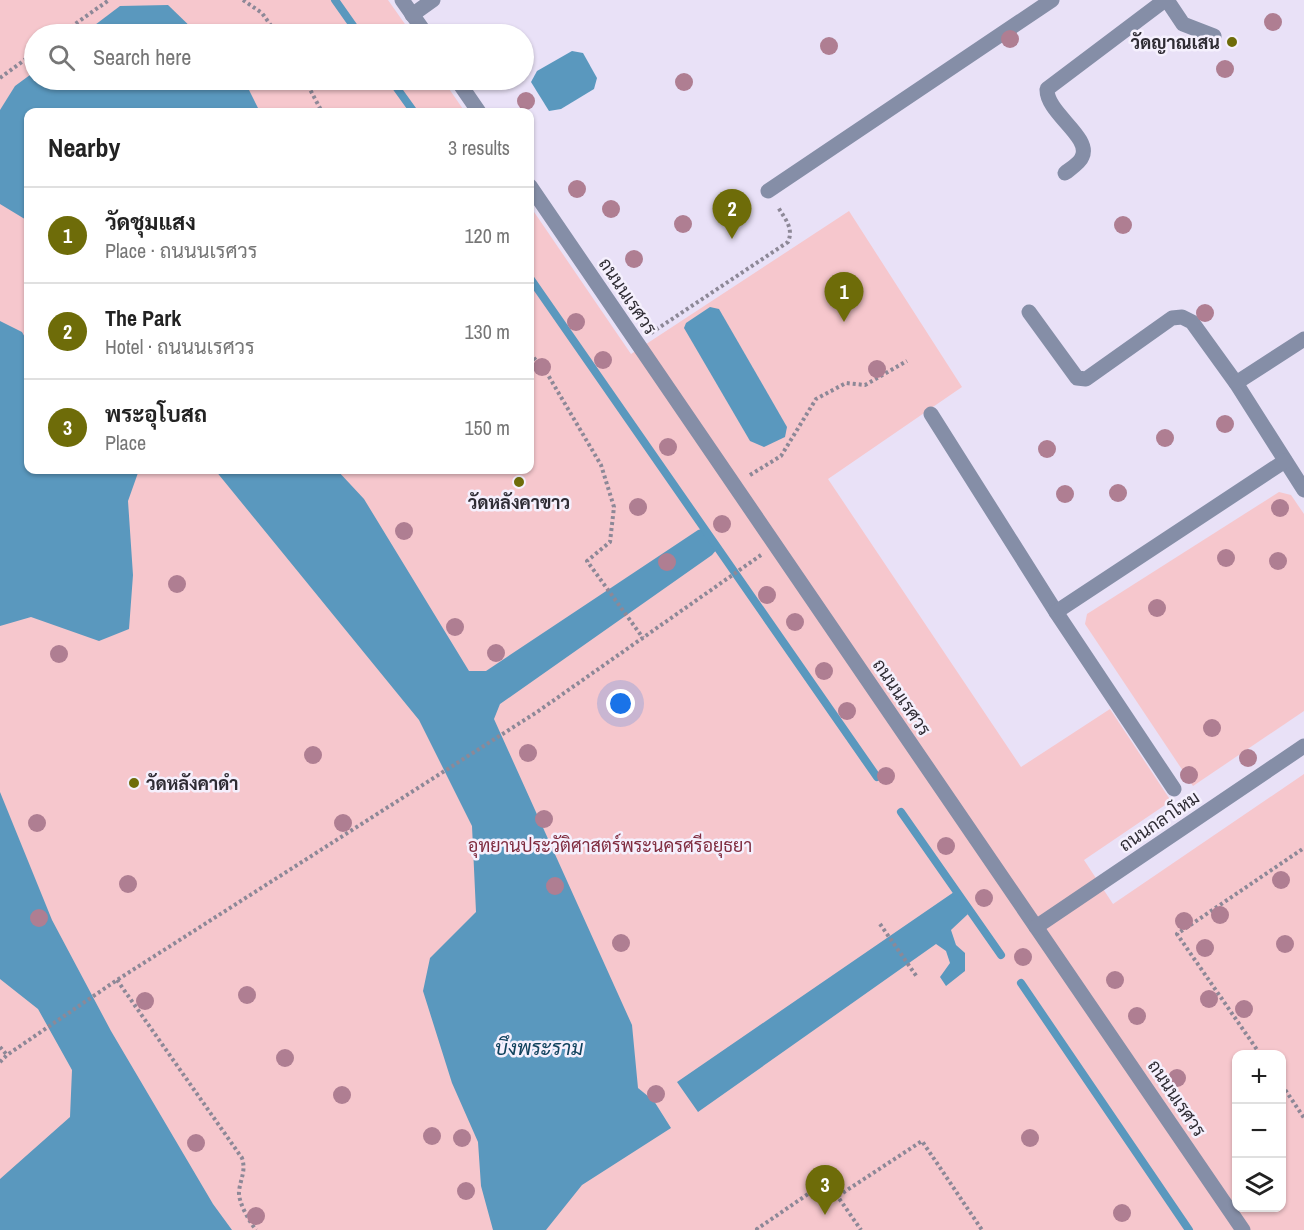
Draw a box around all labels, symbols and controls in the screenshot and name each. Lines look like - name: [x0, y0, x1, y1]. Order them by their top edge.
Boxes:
- search box: [24, 24, 534, 90]
- place label: วัดญาณเสน: [1131, 30, 1220, 55]
- marker: วัดญาณเสน: [1225, 35, 1239, 49]
- icon: search: [45, 41, 78, 74]
- text: Search here: [93, 42, 191, 72]
- text: Nearby: [48, 130, 120, 165]
- text: 3 results: [448, 134, 510, 161]
- pin: 2: [712, 190, 752, 239]
- text: วัดชุมแสง: [105, 207, 196, 237]
- text: 1: [63, 222, 72, 249]
- text: 120 m: [464, 222, 510, 249]
- text: Place · ถนนนเรศวร: [105, 237, 257, 264]
- street label: ถนนนเรศวร: [593, 253, 663, 340]
- pin: 1: [824, 272, 864, 322]
- text: The Park: [105, 303, 181, 333]
- text: 2: [63, 318, 72, 345]
- text: 130 m: [464, 318, 510, 345]
- text: Hotel · ถนนนเรศวร: [105, 333, 255, 360]
- text: พระอุโบสถ: [105, 399, 207, 429]
- text: 3: [63, 414, 72, 441]
- text: 150 m: [464, 414, 510, 441]
- text: Place: [105, 429, 146, 456]
- marker: วัดหลังคาขาว: [512, 475, 526, 489]
- place label: วัดหลังคาขาว: [468, 490, 570, 515]
- street label: ถนนนเรศวร: [867, 654, 937, 741]
- your location: [606, 689, 635, 718]
- place label: วัดหลังคาดำ: [146, 771, 238, 796]
- marker: วัดหลังคาดำ: [127, 776, 141, 790]
- street label: ถนนกลาโหม: [1114, 785, 1204, 857]
- park label: อุทยานประวัติศาสตร์พระนครศรีอยุธยา: [468, 833, 752, 858]
- water label: บึงพระราม: [495, 1034, 583, 1061]
- map controls: [1232, 1050, 1286, 1212]
- button: +: [1232, 1050, 1286, 1104]
- street label: ถนนนเรศวร: [1142, 1055, 1212, 1142]
- button: −: [1232, 1104, 1286, 1158]
- button: layers: [1232, 1158, 1286, 1212]
- pin: 3: [806, 1166, 844, 1215]

